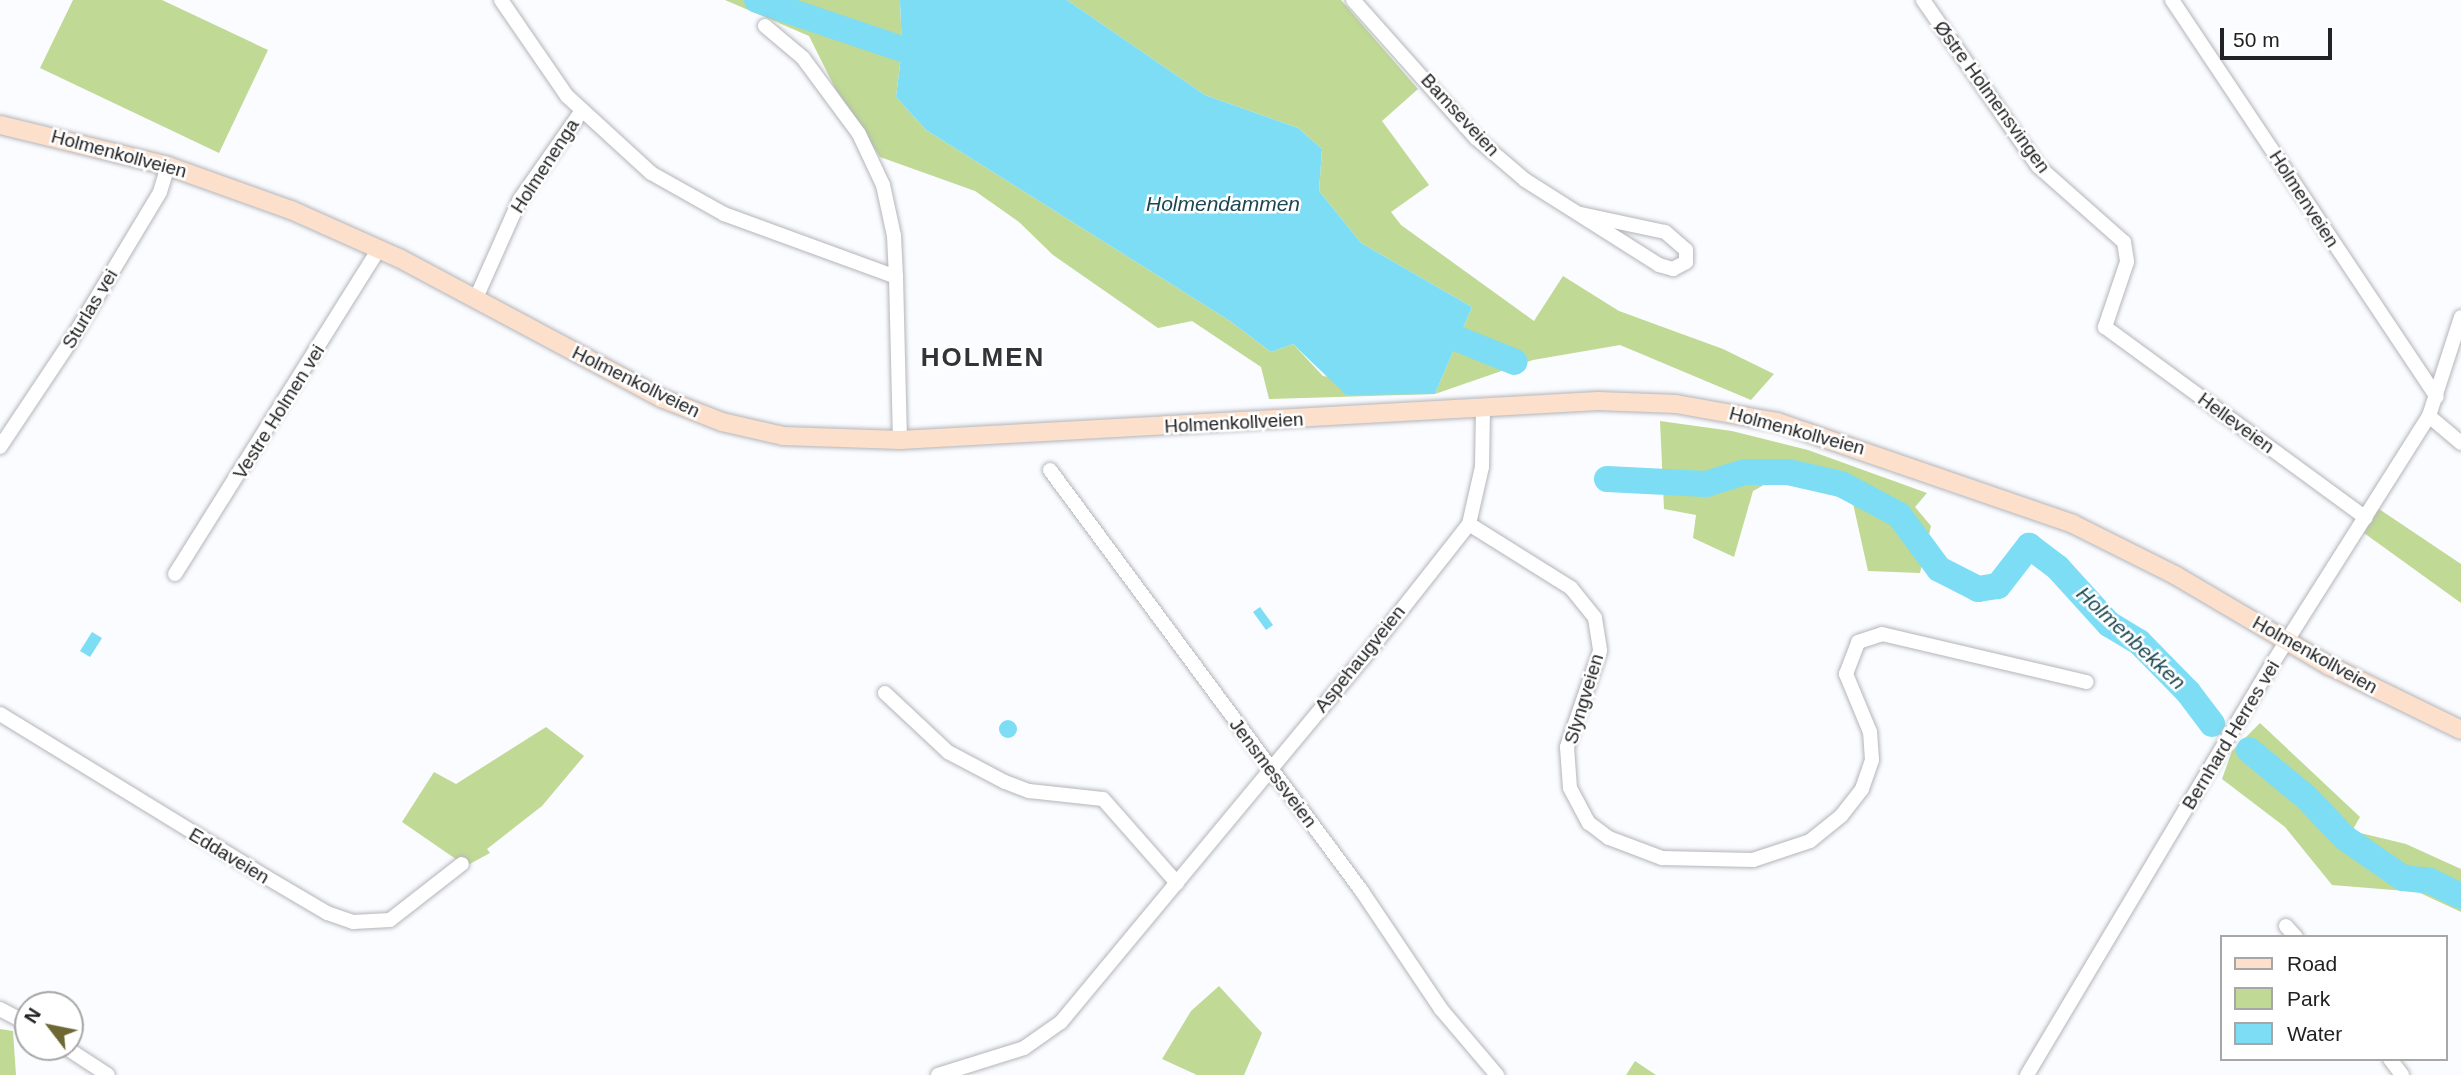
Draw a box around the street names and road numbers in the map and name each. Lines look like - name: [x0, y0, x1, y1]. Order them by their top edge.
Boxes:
- street label: Østre Holmensvingen: [1929, 16, 2055, 178]
- street label: Bamseveien: [1416, 69, 1504, 161]
- street label: Holmenenga: [506, 115, 584, 217]
- street label: Holmenkollveien: [49, 125, 189, 183]
- street label: Holmenveien: [2264, 146, 2344, 252]
- street label: Sturlas vei: [57, 265, 123, 353]
- street label: Vestre Holmen vei: [228, 341, 330, 483]
- street label: Holmenkollveien: [568, 341, 704, 423]
- street label: Helleveien: [2193, 388, 2279, 458]
- street label: Holmenkollveien: [1727, 402, 1867, 460]
- street label: Holmenkollveien: [1164, 408, 1304, 438]
- street label: Aspehaugveien: [1310, 601, 1410, 717]
- street label: Holmenkollveien: [2249, 611, 2381, 699]
- street label: Slyngveien: [1560, 651, 1608, 747]
- street label: Bernhard Herres vei: [2177, 656, 2285, 814]
- street label: Jensmessveien: [1224, 714, 1322, 832]
- street label: Eddaveien: [185, 823, 273, 889]

